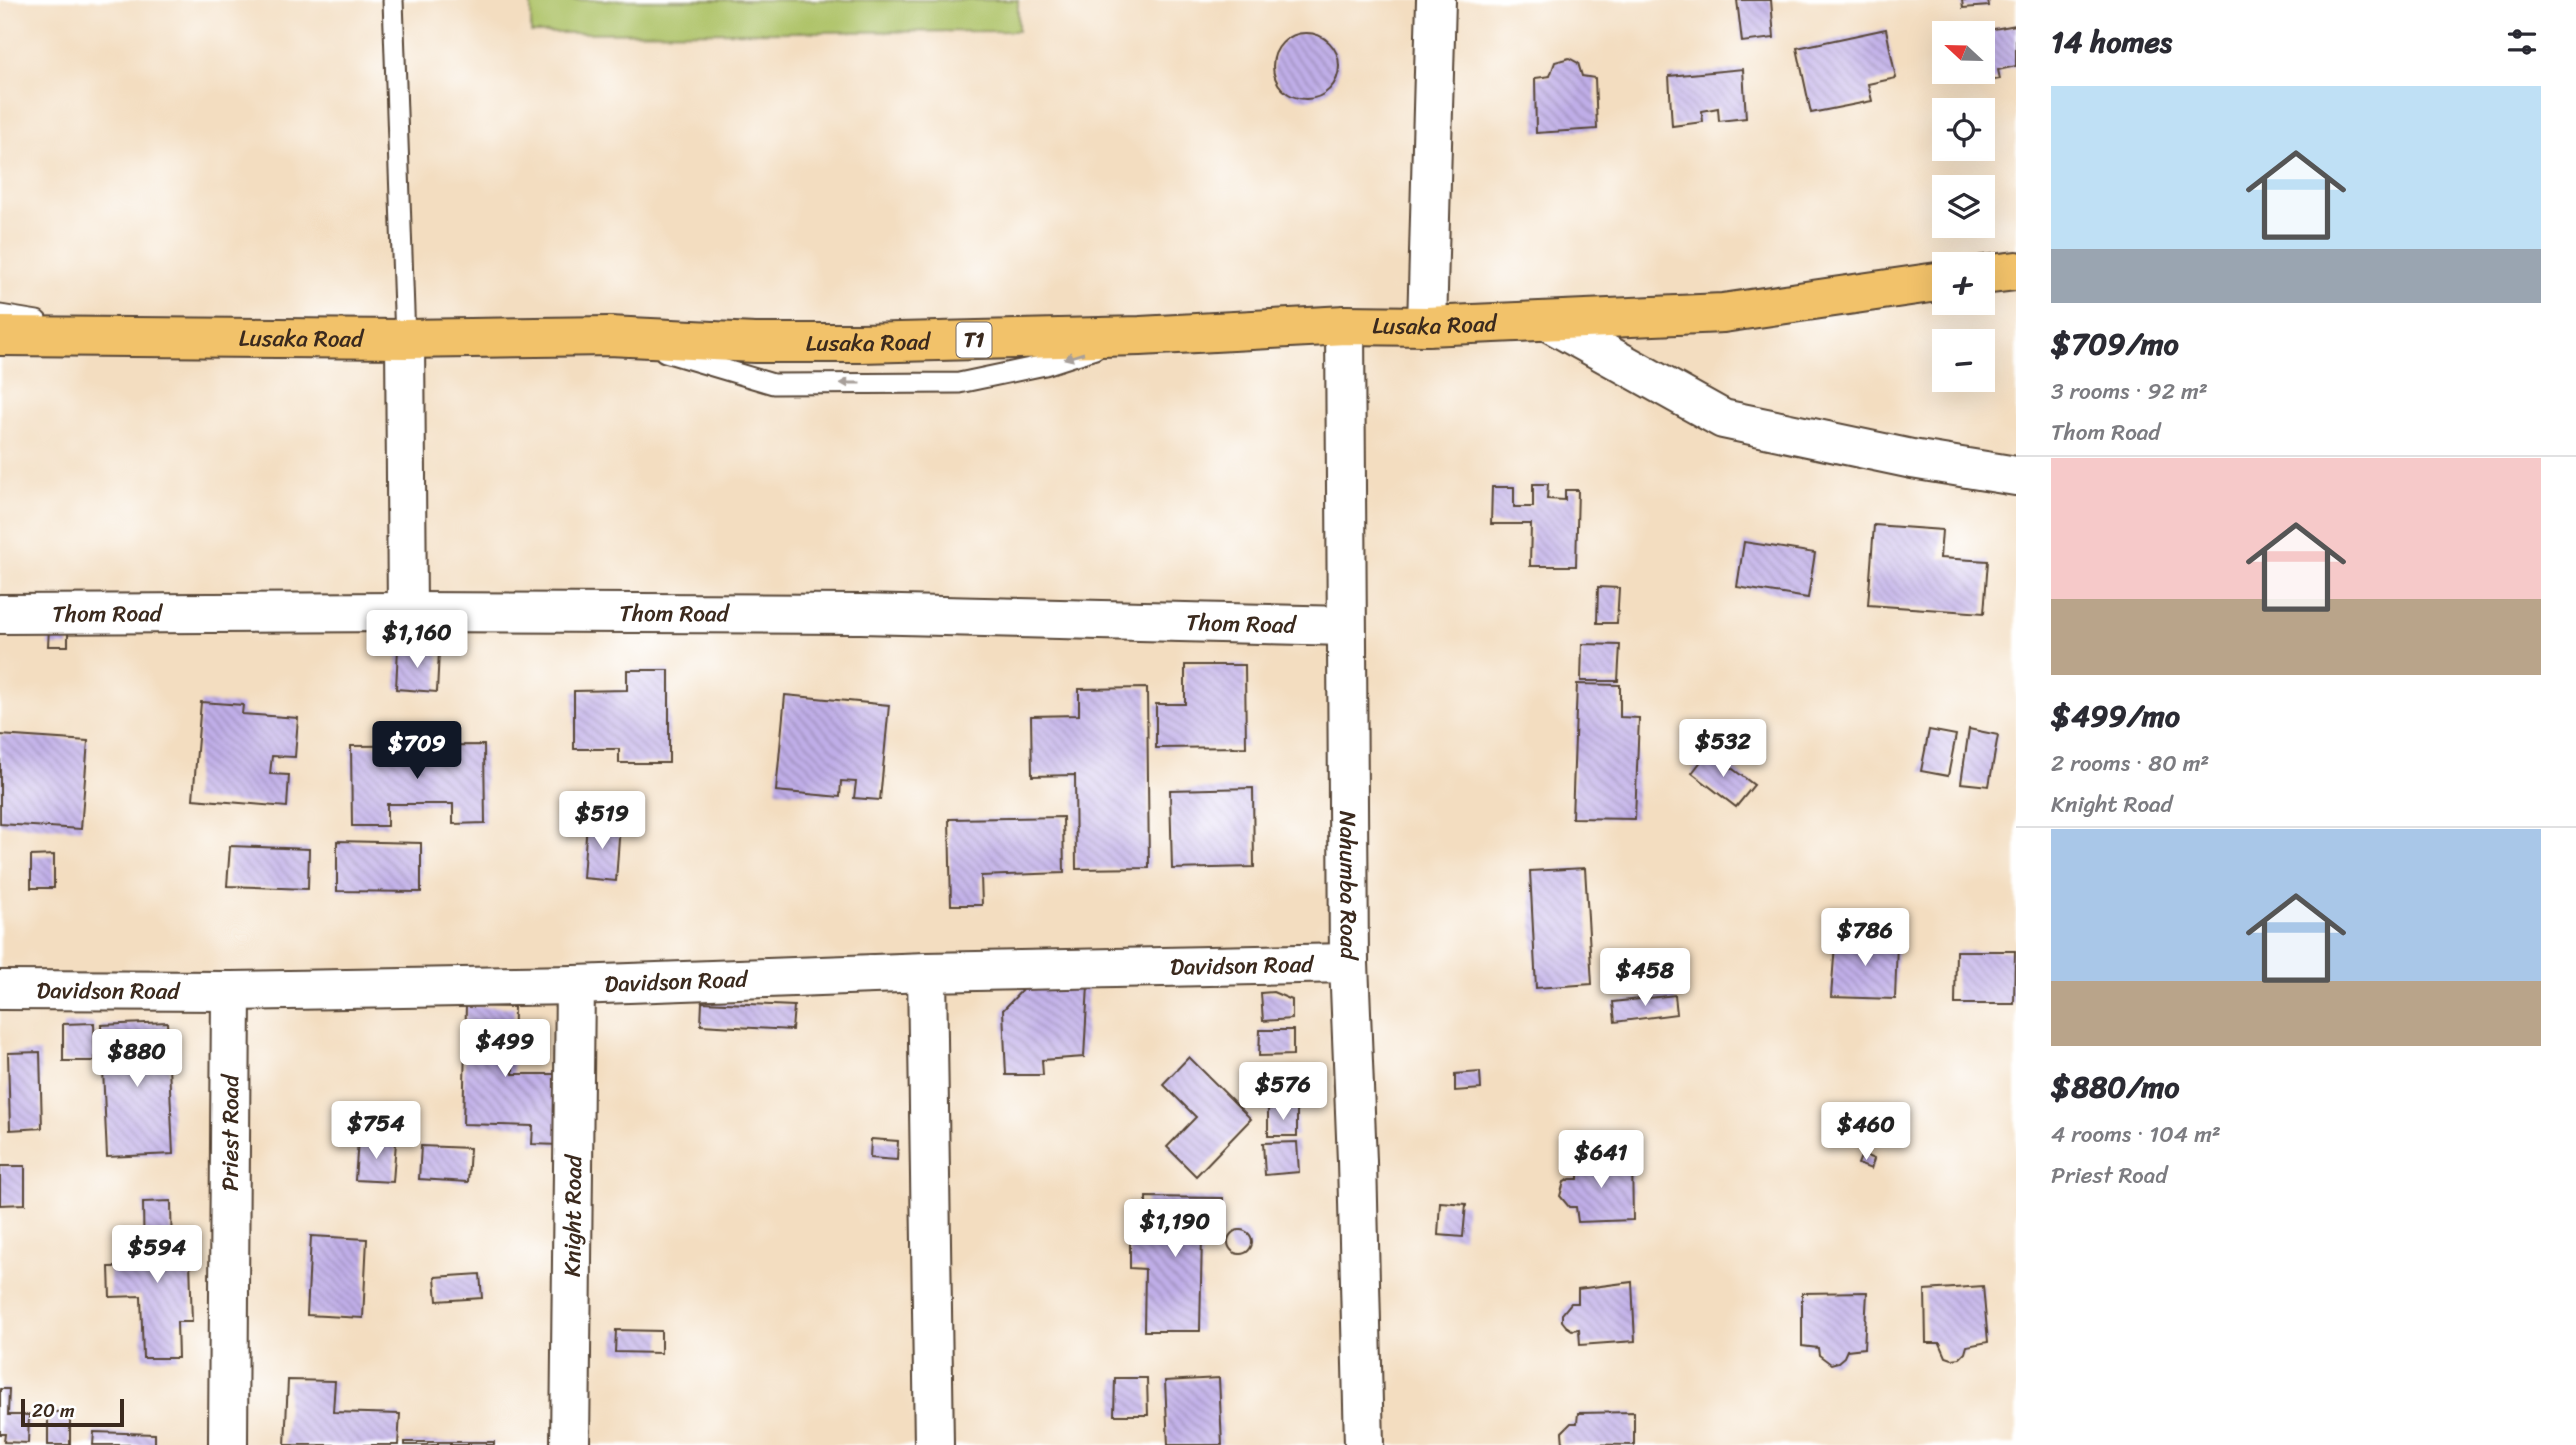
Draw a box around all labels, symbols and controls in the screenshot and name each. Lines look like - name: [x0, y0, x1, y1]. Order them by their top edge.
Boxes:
- text: 14 homes: [2051, 15, 2172, 69]
- north arrow: [1932, 21, 1995, 84]
- map controls: [1932, 21, 1995, 392]
- icon: filters: [2503, 23, 2541, 61]
- button: locate: [1932, 98, 1995, 161]
- icon: home: [2233, 132, 2359, 258]
- button: layers: [1932, 175, 1995, 238]
- button: +: [1932, 252, 1995, 315]
- street label: Lusaka Road: [1372, 303, 1499, 347]
- text: $709/mo: [2051, 317, 2179, 371]
- street label: Lusaka Road: [239, 318, 365, 360]
- street label: Lusaka Road: [806, 321, 932, 364]
- road number: T1: [956, 322, 992, 358]
- button: −: [1932, 329, 1995, 392]
- one-way arrow: [1064, 351, 1085, 361]
- text: 3 rooms · 92 m²: [2051, 371, 2208, 412]
- one-way arrow: [839, 377, 861, 389]
- text: Thom Road: [2051, 412, 2160, 453]
- icon: home: [2233, 504, 2359, 630]
- street label: Thom Road: [52, 593, 164, 635]
- street label: Thom Road: [619, 593, 731, 634]
- street label: Thom Road: [1186, 602, 1298, 646]
- pin: $1,160: [360, 610, 474, 670]
- text: $1,160: [383, 612, 452, 653]
- text: $499/mo: [2051, 689, 2180, 743]
- pin: $532: [1682, 720, 1764, 779]
- text: $532: [1695, 721, 1751, 762]
- pin: $709: [376, 722, 458, 781]
- text: $709: [388, 723, 446, 764]
- text: 2 rooms · 80 m²: [2051, 743, 2209, 784]
- text: Knight Road: [2051, 784, 2173, 825]
- pin: $519: [561, 792, 643, 851]
- text: $519: [575, 793, 629, 834]
- street label: Nahumba Road: [1327, 811, 1369, 961]
- icon: home: [2233, 875, 2359, 1001]
- pin: $786: [1824, 908, 1906, 968]
- text: $786: [1837, 910, 1893, 951]
- street label: Davidson Road: [1170, 944, 1315, 988]
- pin: $458: [1604, 948, 1686, 1008]
- text: $458: [1616, 950, 1674, 991]
- street label: Davidson Road: [604, 959, 750, 1005]
- street label: Davidson Road: [36, 970, 181, 1012]
- pin: $499: [464, 1020, 546, 1079]
- text: $499: [476, 1021, 534, 1062]
- pin: $880: [96, 1030, 178, 1089]
- text: $880: [108, 1031, 166, 1072]
- text: $880/mo: [2051, 1060, 2180, 1114]
- pin: $576: [1242, 1062, 1324, 1122]
- text: $576: [1255, 1064, 1311, 1105]
- street label: Priest Road: [210, 1073, 251, 1191]
- pin: $754: [335, 1102, 417, 1161]
- pin: $460: [1825, 1102, 1907, 1162]
- text: $754: [347, 1103, 405, 1144]
- text: $460: [1837, 1104, 1895, 1145]
- text: 4 rooms · 104 m²: [2051, 1114, 2221, 1155]
- pin: $641: [1560, 1130, 1642, 1190]
- text: $641: [1575, 1132, 1627, 1173]
- street label: Knight Road: [552, 1153, 594, 1277]
- text: Priest Road: [2051, 1155, 2167, 1196]
- pin: $1,190: [1118, 1200, 1232, 1259]
- text: $1,190: [1140, 1201, 1210, 1242]
- pin: $594: [116, 1226, 198, 1285]
- text: $594: [128, 1227, 186, 1268]
- text: 20 m: [32, 1394, 75, 1427]
- scale bar: [21, 1396, 124, 1428]

